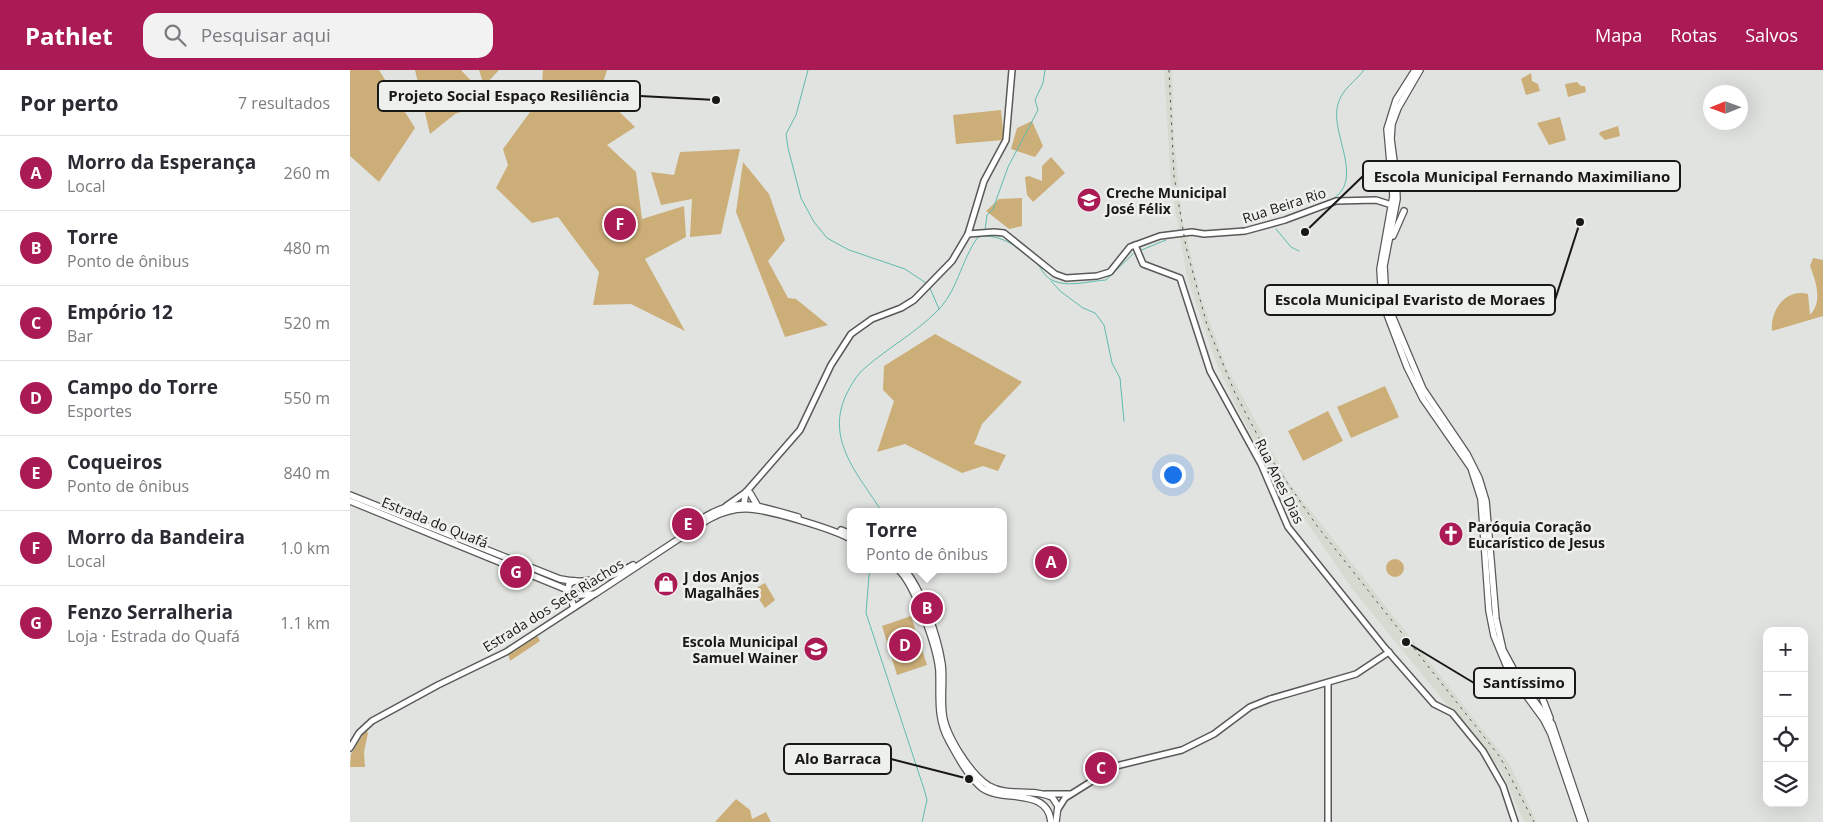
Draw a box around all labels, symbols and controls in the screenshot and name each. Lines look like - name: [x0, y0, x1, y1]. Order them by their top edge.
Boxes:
- search box: [143, 13, 493, 58]
- text: Pathlet: [25, 19, 113, 52]
- icon: search: [161, 21, 189, 49]
- text: Pesquisar aqui: [201, 22, 331, 48]
- text: Mapa: [1595, 23, 1642, 47]
- text: Rotas: [1670, 23, 1717, 47]
- text: Salvos: [1745, 23, 1798, 47]
- callout: Projeto Social Espaço Resiliência: [378, 81, 640, 111]
- text: Projeto Social Espaço Resiliência: [388, 85, 630, 105]
- north arrow: [1703, 85, 1748, 130]
- text: Por perto: [20, 89, 119, 117]
- text: 7 resultados: [238, 92, 330, 114]
- text: Morro da Esperança: [67, 149, 256, 175]
- callout: Escola Municipal Fernando Maximiliano: [1363, 161, 1680, 191]
- text: A: [30, 162, 42, 184]
- text: 260 m: [284, 162, 330, 184]
- text: Escola Municipal Fernando Maximiliano: [1374, 166, 1670, 186]
- text: Local: [67, 175, 106, 197]
- place label: Creche Municipal José Félix: [1104, 183, 1227, 218]
- street label: Rua Beira Rio: [1240, 183, 1328, 227]
- school or university icon: Creche Municipal José Félix: [1076, 187, 1102, 213]
- pin: F: [604, 205, 636, 243]
- text: Torre: [67, 224, 118, 250]
- text: B: [31, 237, 41, 259]
- text: 480 m: [284, 237, 330, 259]
- text: Ponto de ônibus: [67, 250, 189, 272]
- callout: Escola Municipal Evaristo de Moraes: [1265, 285, 1555, 315]
- text: Escola Municipal Evaristo de Moraes: [1275, 289, 1545, 309]
- text: Empório 12: [67, 299, 173, 325]
- text: C: [31, 312, 41, 334]
- text: 520 m: [284, 312, 330, 334]
- text: Bar: [67, 325, 93, 347]
- text: Campo do Torre: [67, 374, 218, 400]
- text: D: [30, 387, 42, 409]
- text: 550 m: [284, 387, 330, 409]
- text: Esportes: [67, 400, 132, 422]
- street label: Rua Anes Dias: [1251, 435, 1309, 527]
- text: Coqueiros: [67, 449, 162, 475]
- text: E: [32, 462, 40, 484]
- text: 840 m: [284, 462, 330, 484]
- your location: [1160, 462, 1186, 488]
- text: Ponto de ônibus: [67, 475, 189, 497]
- street label: Estrada do Quafá: [379, 492, 491, 552]
- pin: E: [672, 505, 704, 543]
- popup: [847, 508, 1007, 573]
- text: Torre: [866, 517, 917, 543]
- place label: Paróquia Coração Eucarístico de Jesus: [1468, 517, 1605, 552]
- church icon: Paróquia Coração Eucarístico de Jesus: [1438, 521, 1464, 547]
- text: Morro da Bandeira: [67, 524, 245, 550]
- text: F: [32, 537, 40, 559]
- text: 1.0 km: [280, 537, 330, 559]
- text: Ponto de ônibus: [866, 543, 988, 565]
- pin: A: [1035, 543, 1067, 581]
- text: Local: [67, 550, 106, 572]
- pin: G: [500, 553, 532, 591]
- street label: Estrada dos Sete Riachos: [479, 554, 627, 656]
- place label: J dos Anjos Magalhães: [682, 567, 759, 602]
- shop icon: J dos Anjos Magalhães: [653, 571, 679, 597]
- pin: B: [911, 589, 943, 627]
- text: Fenzo Serralheria: [67, 599, 233, 625]
- text: G: [30, 612, 42, 634]
- text: 1.1 km: [280, 612, 330, 634]
- text: Loja · Estrada do Quafá: [67, 625, 240, 647]
- pin: D: [889, 626, 921, 664]
- map controls: [1763, 627, 1808, 807]
- button: +: [1763, 627, 1808, 672]
- place label: Escola Municipal Samuel Wainer: [682, 632, 799, 667]
- school or university icon: Escola Municipal Samuel Wainer: [803, 636, 829, 662]
- callout: Santíssimo: [1474, 668, 1575, 698]
- text: Santíssimo: [1483, 672, 1565, 692]
- button: −: [1763, 672, 1808, 717]
- button: locate: [1763, 717, 1808, 762]
- callout: Alo Barraca: [784, 744, 891, 774]
- text: Alo Barraca: [795, 748, 881, 768]
- pin: C: [1085, 749, 1117, 787]
- button: layers: [1763, 762, 1808, 807]

